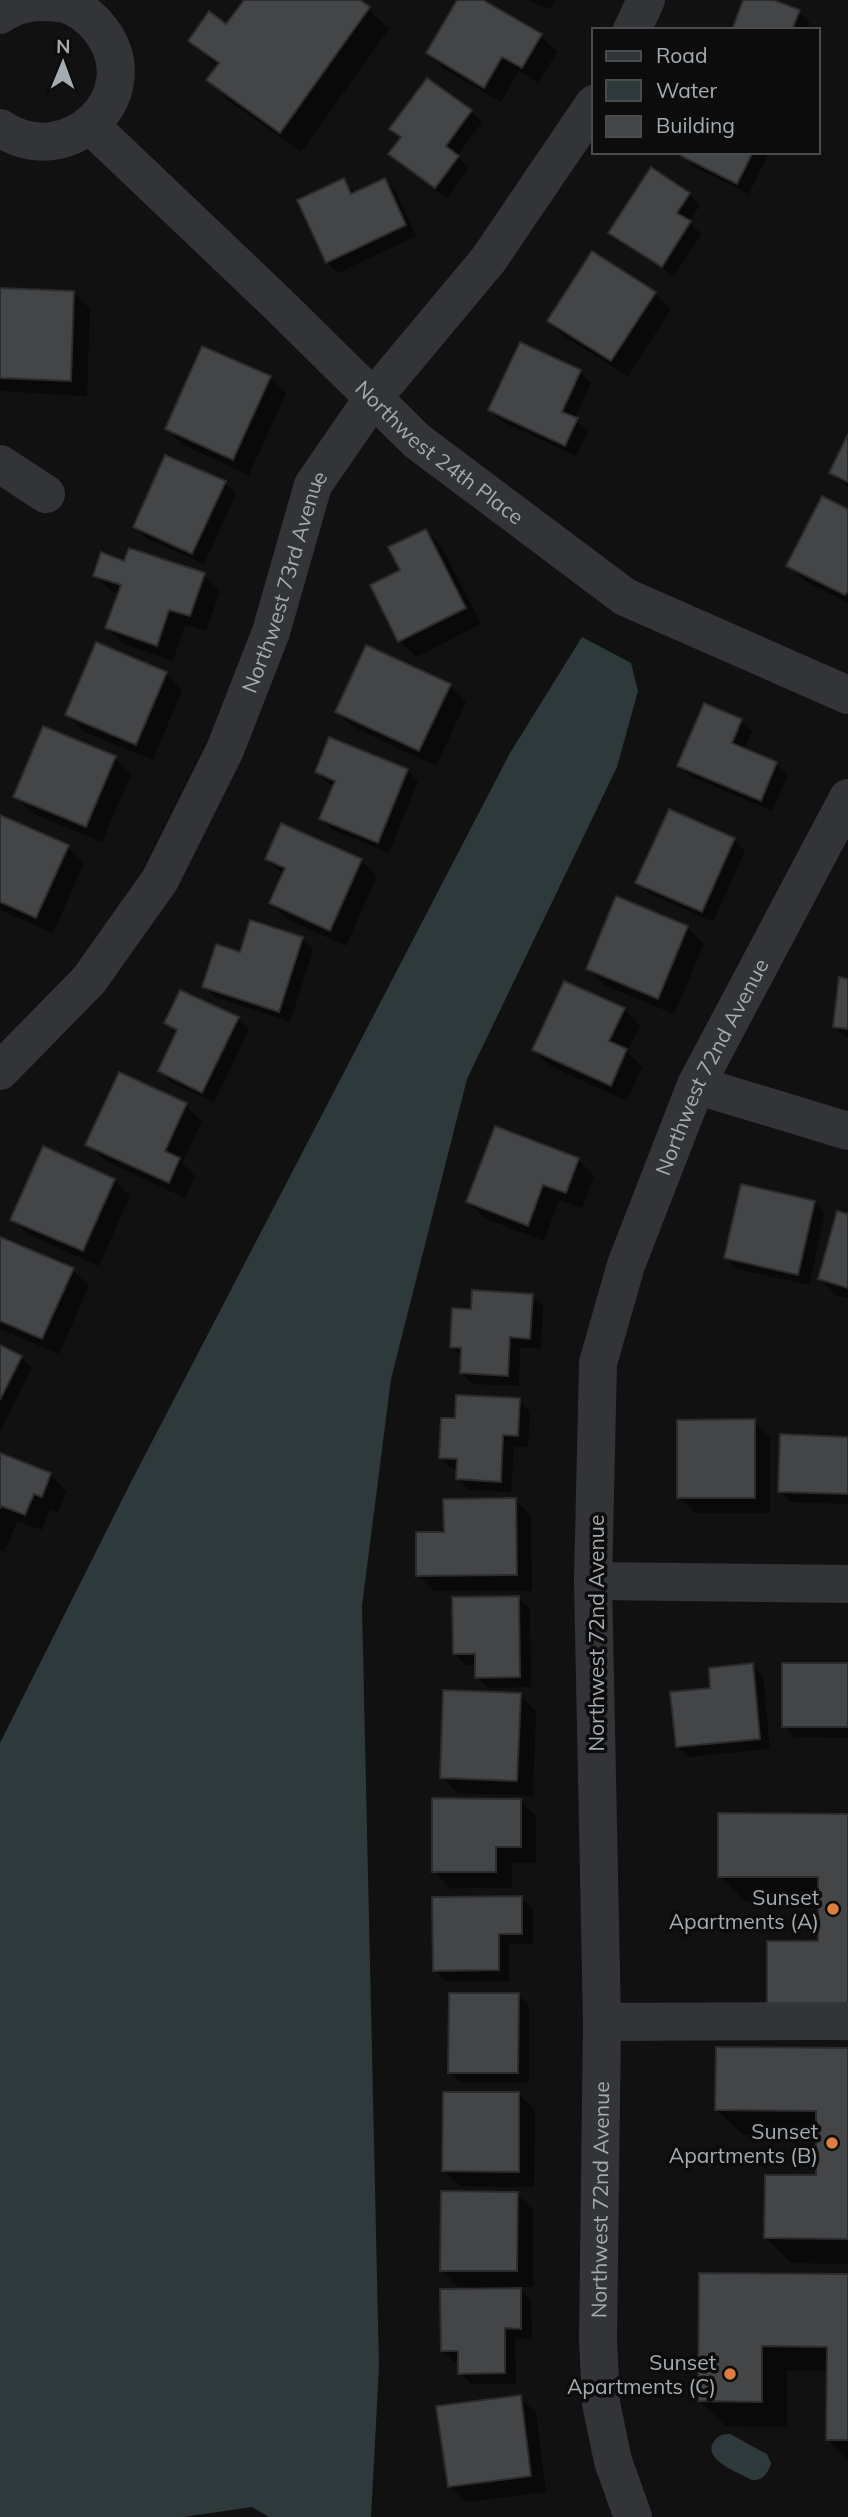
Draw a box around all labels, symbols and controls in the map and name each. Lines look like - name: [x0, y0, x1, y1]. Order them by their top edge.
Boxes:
- north arrow: [28, 28, 98, 98]
- legend: [592, 28, 820, 154]
- text: N: [56, 34, 71, 58]
- text: Road: [656, 42, 707, 68]
- text: Water: [656, 77, 717, 103]
- text: Building: [656, 112, 735, 138]
- street label: Northwest 24th Place: [350, 375, 529, 530]
- street label: Northwest 73rd Avenue: [236, 465, 332, 696]
- street label: Northwest 72nd Avenue: [649, 954, 774, 1179]
- street label: Northwest 72nd Avenue: [583, 1515, 609, 1751]
- place label: Sunset Apartments (A): [669, 1884, 819, 1934]
- marker: Sunset Apartments (A): [825, 1901, 841, 1917]
- street label: Northwest 72nd Avenue: [585, 2081, 614, 2318]
- place label: Sunset Apartments (B): [669, 2118, 818, 2168]
- marker: Sunset Apartments (B): [824, 2135, 840, 2151]
- place label: Sunset Apartments (C): [567, 2349, 716, 2399]
- marker: Sunset Apartments (C): [722, 2366, 738, 2382]

